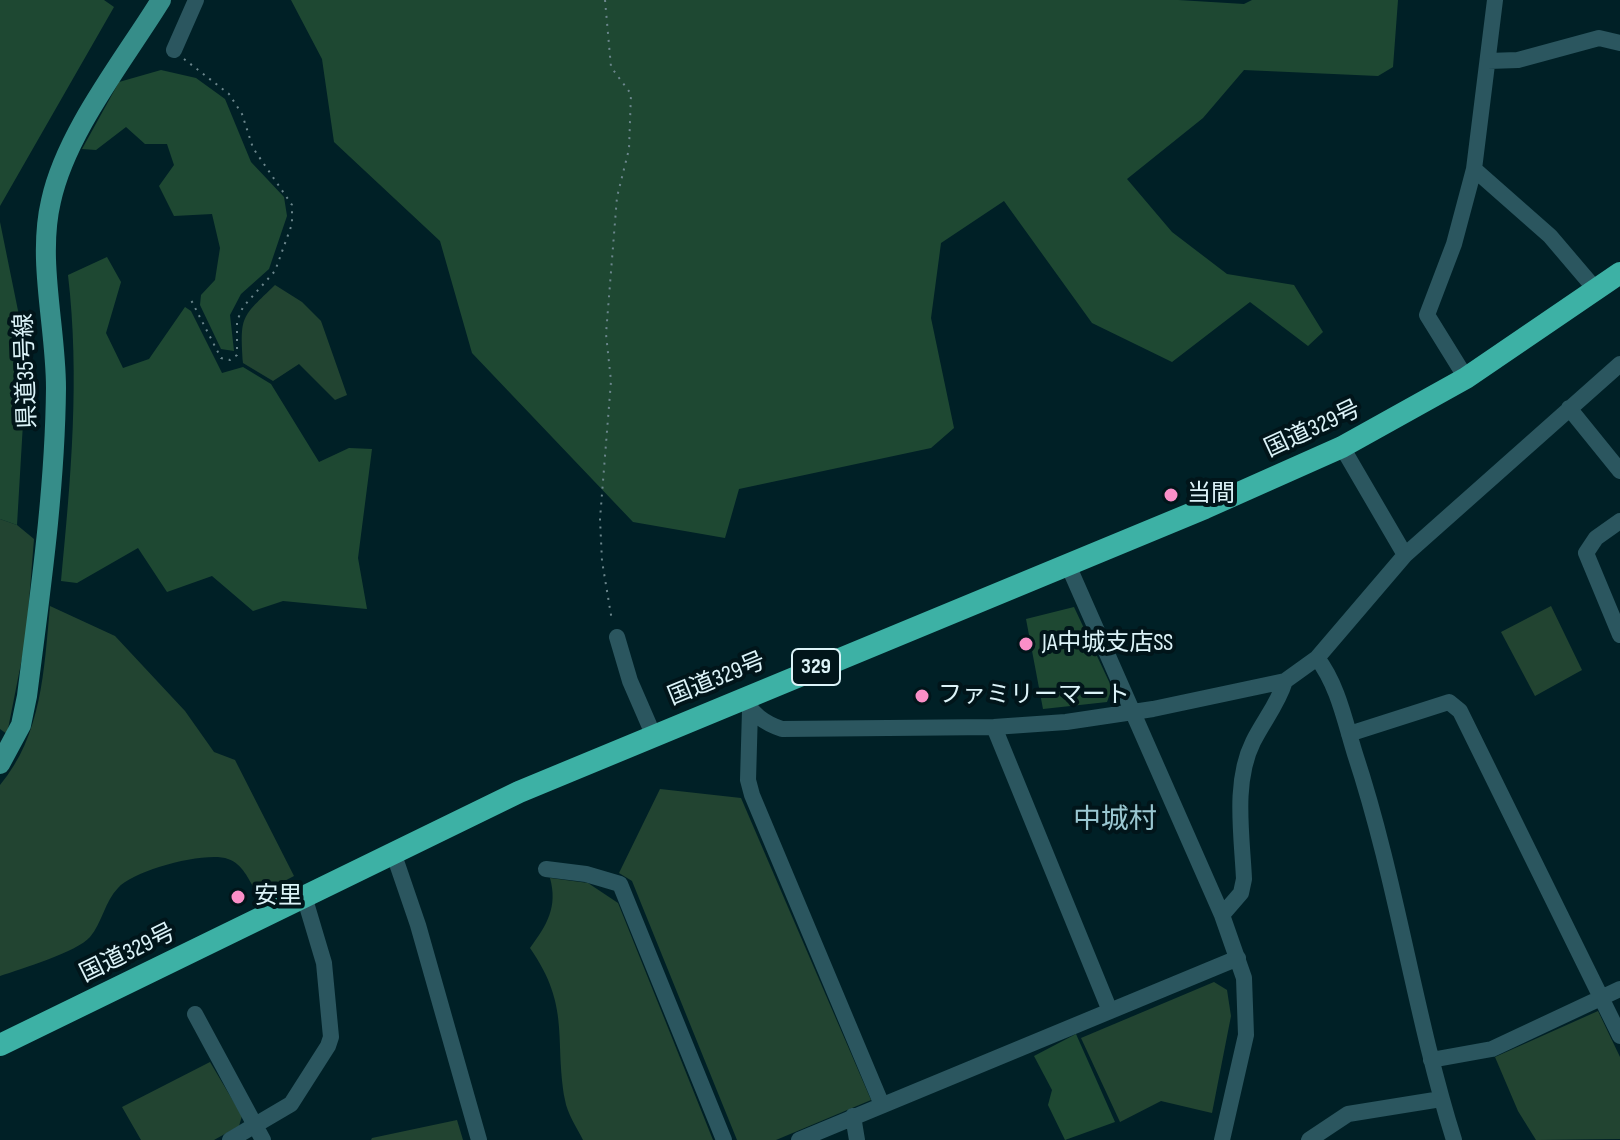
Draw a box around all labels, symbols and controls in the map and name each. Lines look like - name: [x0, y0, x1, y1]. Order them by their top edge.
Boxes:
- street label: 県道35号線: [11, 313, 43, 429]
- street label: 国道329号: [1260, 395, 1366, 465]
- place label: 当間: [1187, 481, 1235, 509]
- marker: 当間: [1162, 486, 1180, 504]
- place label: JA中城支店SS: [1042, 630, 1173, 658]
- marker: JA中城支店SS: [1017, 635, 1035, 653]
- street label: 国道329号: [664, 647, 770, 713]
- road number: 329: [792, 649, 840, 685]
- place label: ファミリーマート: [938, 682, 1130, 710]
- marker: ファミリーマート: [913, 687, 931, 705]
- district label: 中城村: [1073, 804, 1157, 838]
- place label: 安里: [254, 883, 302, 911]
- marker: 安里: [229, 888, 247, 906]
- street label: 国道329号: [76, 919, 180, 989]

